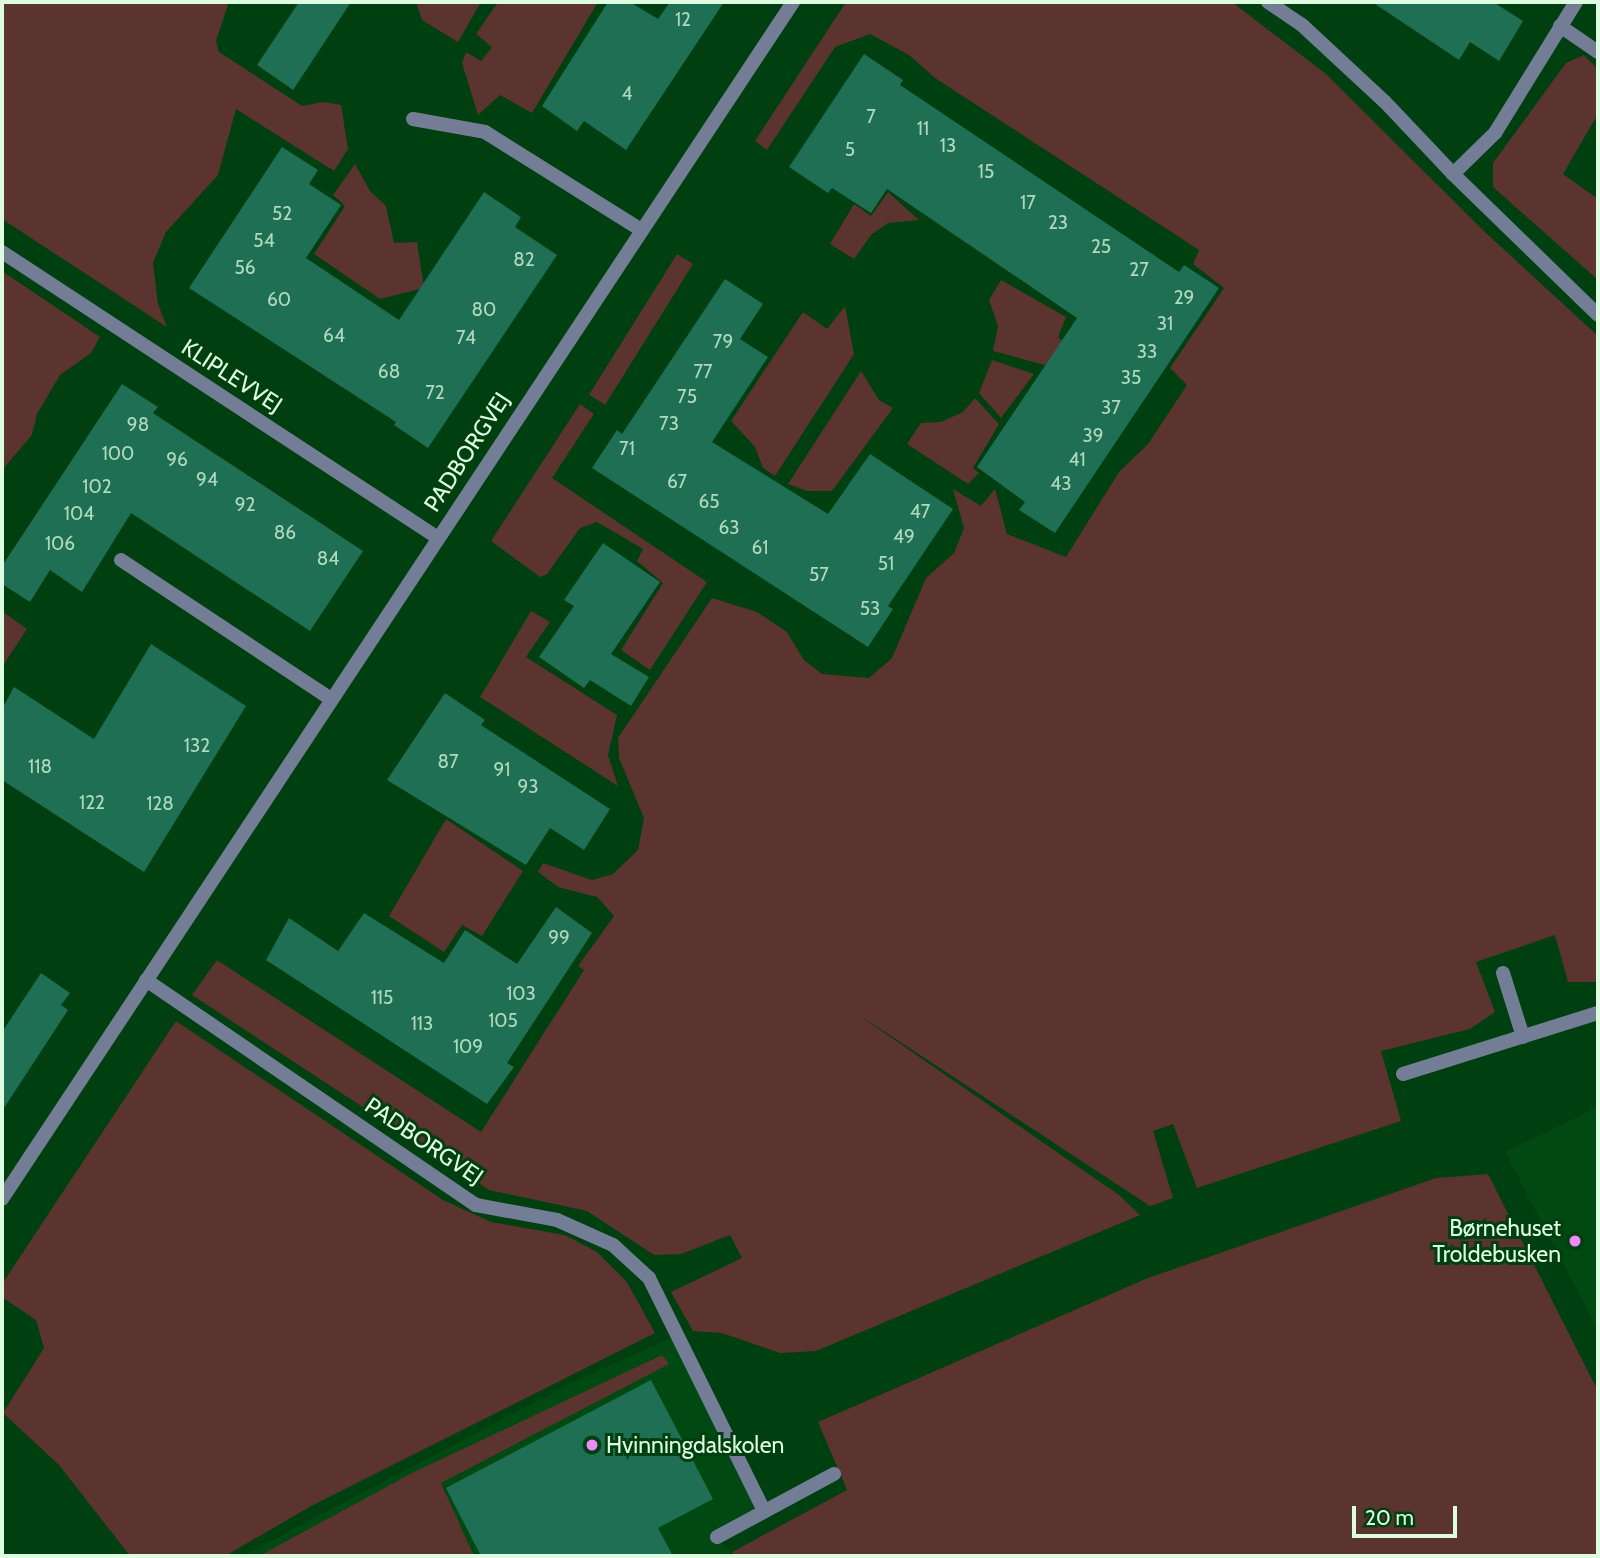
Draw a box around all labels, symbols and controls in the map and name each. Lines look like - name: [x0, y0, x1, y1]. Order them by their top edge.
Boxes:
- house number: 12: [675, 9, 691, 31]
- house number: 4: [622, 83, 632, 105]
- house number: 7: [866, 106, 876, 128]
- house number: 11: [917, 118, 929, 140]
- house number: 13: [940, 135, 956, 157]
- house number: 5: [845, 139, 855, 161]
- house number: 15: [978, 161, 994, 183]
- house number: 17: [1020, 192, 1036, 214]
- house number: 52: [272, 203, 292, 225]
- house number: 23: [1048, 212, 1068, 234]
- house number: 54: [253, 230, 275, 252]
- house number: 25: [1091, 236, 1111, 258]
- house number: 82: [513, 249, 535, 271]
- house number: 56: [234, 257, 256, 279]
- house number: 27: [1129, 259, 1149, 281]
- house number: 29: [1174, 287, 1194, 309]
- house number: 60: [267, 289, 291, 311]
- house number: 80: [472, 299, 496, 321]
- house number: 31: [1157, 313, 1173, 335]
- house number: 64: [323, 325, 345, 347]
- house number: 74: [456, 327, 476, 349]
- house number: 79: [713, 331, 733, 353]
- street label: KLIPLEVVEJ: [176, 333, 288, 419]
- house number: 33: [1137, 341, 1157, 363]
- house number: 68: [378, 361, 400, 383]
- house number: 77: [693, 361, 713, 383]
- house number: 35: [1121, 367, 1141, 389]
- house number: 72: [425, 382, 445, 404]
- house number: 75: [677, 386, 697, 408]
- street label: PADBORGVEJ: [418, 387, 516, 517]
- house number: 37: [1101, 397, 1121, 419]
- house number: 73: [659, 413, 679, 435]
- house number: 98: [127, 414, 149, 436]
- house number: 39: [1082, 425, 1104, 447]
- house number: 71: [619, 438, 635, 460]
- house number: 100: [102, 443, 134, 465]
- house number: 96: [166, 449, 188, 471]
- house number: 41: [1068, 449, 1086, 471]
- house number: 94: [196, 469, 218, 491]
- house number: 67: [667, 471, 687, 493]
- house number: 43: [1050, 473, 1072, 495]
- house number: 102: [82, 476, 112, 498]
- house number: 65: [698, 491, 720, 513]
- house number: 92: [235, 494, 255, 516]
- house number: 47: [910, 501, 930, 523]
- house number: 104: [64, 503, 94, 525]
- house number: 63: [718, 517, 740, 539]
- house number: 86: [274, 522, 296, 544]
- house number: 49: [893, 526, 915, 548]
- house number: 106: [45, 533, 75, 555]
- house number: 61: [752, 537, 768, 559]
- house number: 84: [317, 548, 339, 570]
- house number: 51: [878, 553, 894, 575]
- house number: 57: [809, 564, 829, 586]
- house number: 53: [860, 598, 880, 620]
- house number: 132: [184, 735, 210, 757]
- house number: 87: [437, 751, 459, 773]
- house number: 118: [28, 756, 52, 778]
- house number: 91: [494, 759, 510, 781]
- house number: 93: [517, 776, 539, 798]
- house number: 122: [79, 792, 105, 814]
- house number: 128: [146, 793, 174, 815]
- house number: 99: [548, 927, 570, 949]
- house number: 103: [506, 983, 536, 1005]
- house number: 115: [371, 987, 393, 1009]
- house number: 105: [488, 1010, 518, 1032]
- house number: 113: [411, 1013, 433, 1035]
- house number: 109: [453, 1036, 483, 1058]
- street label: PADBORGVEJ: [360, 1091, 488, 1191]
- place label: Børnehuset Troldebusken: [1433, 1214, 1561, 1268]
- marker: Børnehuset Troldebusken: [1567, 1233, 1583, 1249]
- place label: Hvinningdalskolen: [606, 1431, 784, 1459]
- marker: Hvinningdalskolen: [584, 1437, 600, 1453]
- scale bar: [1355, 1492, 1460, 1536]
- text: 20 m: [1365, 1505, 1414, 1530]

